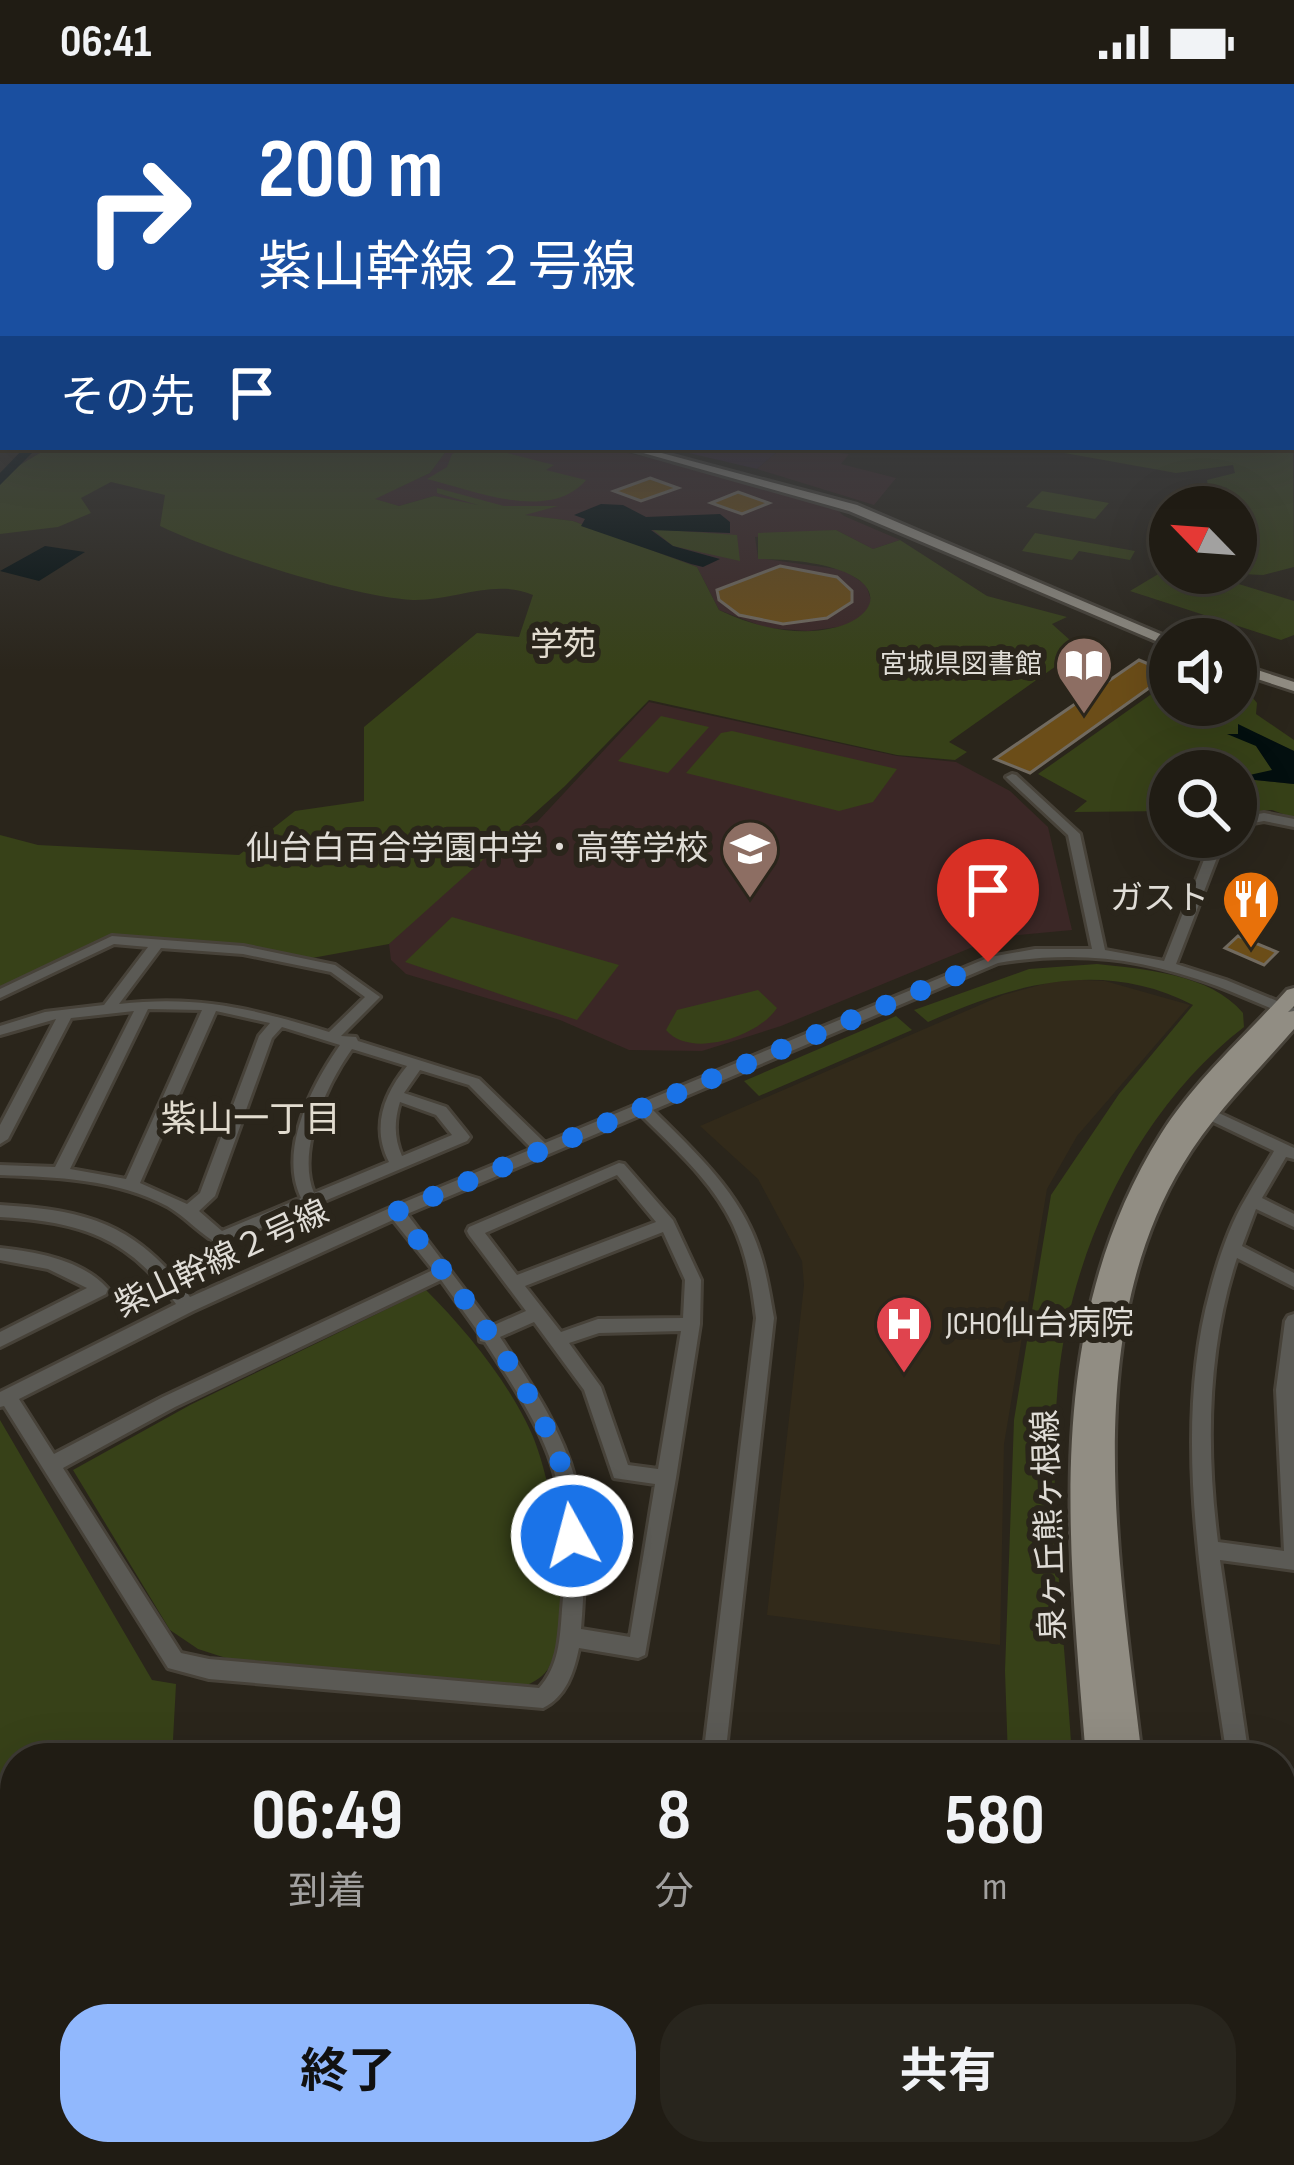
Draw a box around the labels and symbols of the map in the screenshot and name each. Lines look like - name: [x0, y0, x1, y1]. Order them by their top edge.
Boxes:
- north arrow: [1149, 486, 1257, 594]
- district label: 学苑: [530, 625, 596, 665]
- library icon: 宮城県図書館: [1053, 634, 1115, 716]
- place label: 宮城県図書館: [880, 649, 1042, 681]
- school or university icon: 仙台白百合学園中学・高等学校: [719, 818, 781, 900]
- place label: 仙台白百合学園中学・高等学校: [246, 829, 708, 869]
- pin: [937, 839, 1039, 962]
- restaurant icon: ガスト: [1220, 868, 1282, 950]
- place label: ガスト: [1110, 879, 1209, 919]
- district label: 紫山一丁目: [161, 1099, 341, 1142]
- street label: 紫山幹線２号線: [109, 1192, 335, 1326]
- hospital icon: JCHO仙台病院: [873, 1293, 935, 1375]
- place label: JCHO仙台病院: [945, 1304, 1134, 1344]
- street label: 泉ヶ丘熊ヶ根線: [1026, 1409, 1074, 1641]
- position arrow: [509, 1473, 635, 1599]

